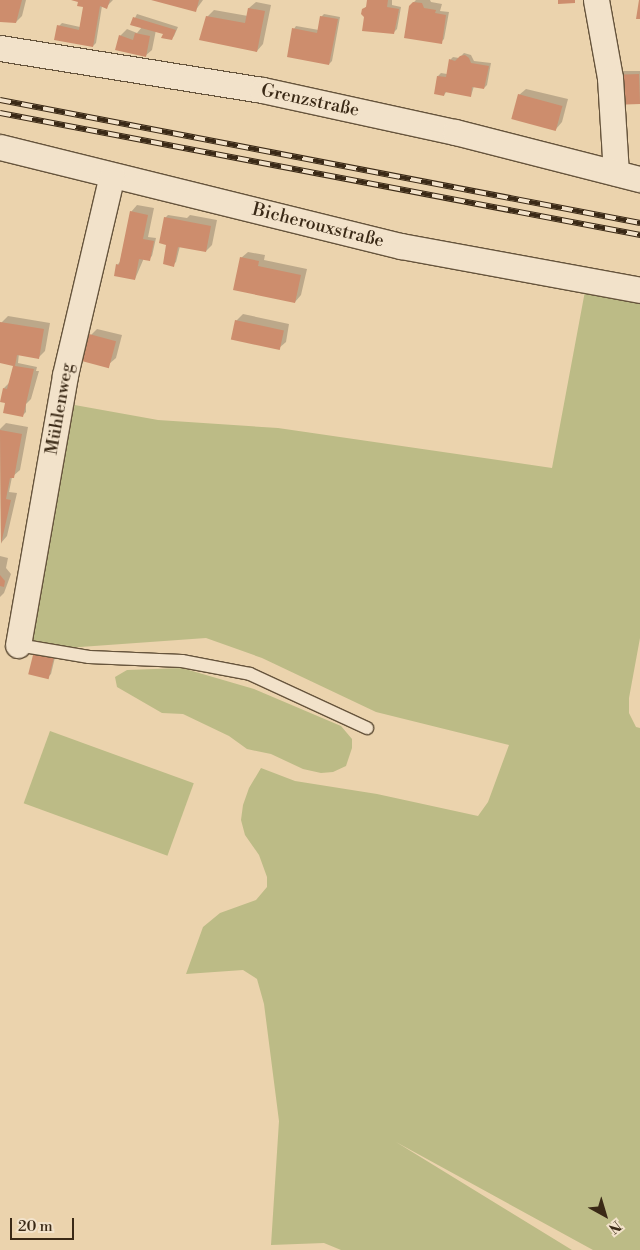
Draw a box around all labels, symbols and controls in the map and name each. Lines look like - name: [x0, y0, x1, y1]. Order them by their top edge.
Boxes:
- street label: Grenzstraße: [259, 80, 361, 122]
- street label: Bicherouxstraße: [250, 199, 386, 253]
- street label: Mühlenweg: [41, 361, 79, 457]
- north arrow: [580, 1190, 630, 1240]
- scale bar: [12, 1208, 76, 1240]
- text: N: [604, 1216, 624, 1237]
- text: 20 m: [18, 1217, 53, 1236]

